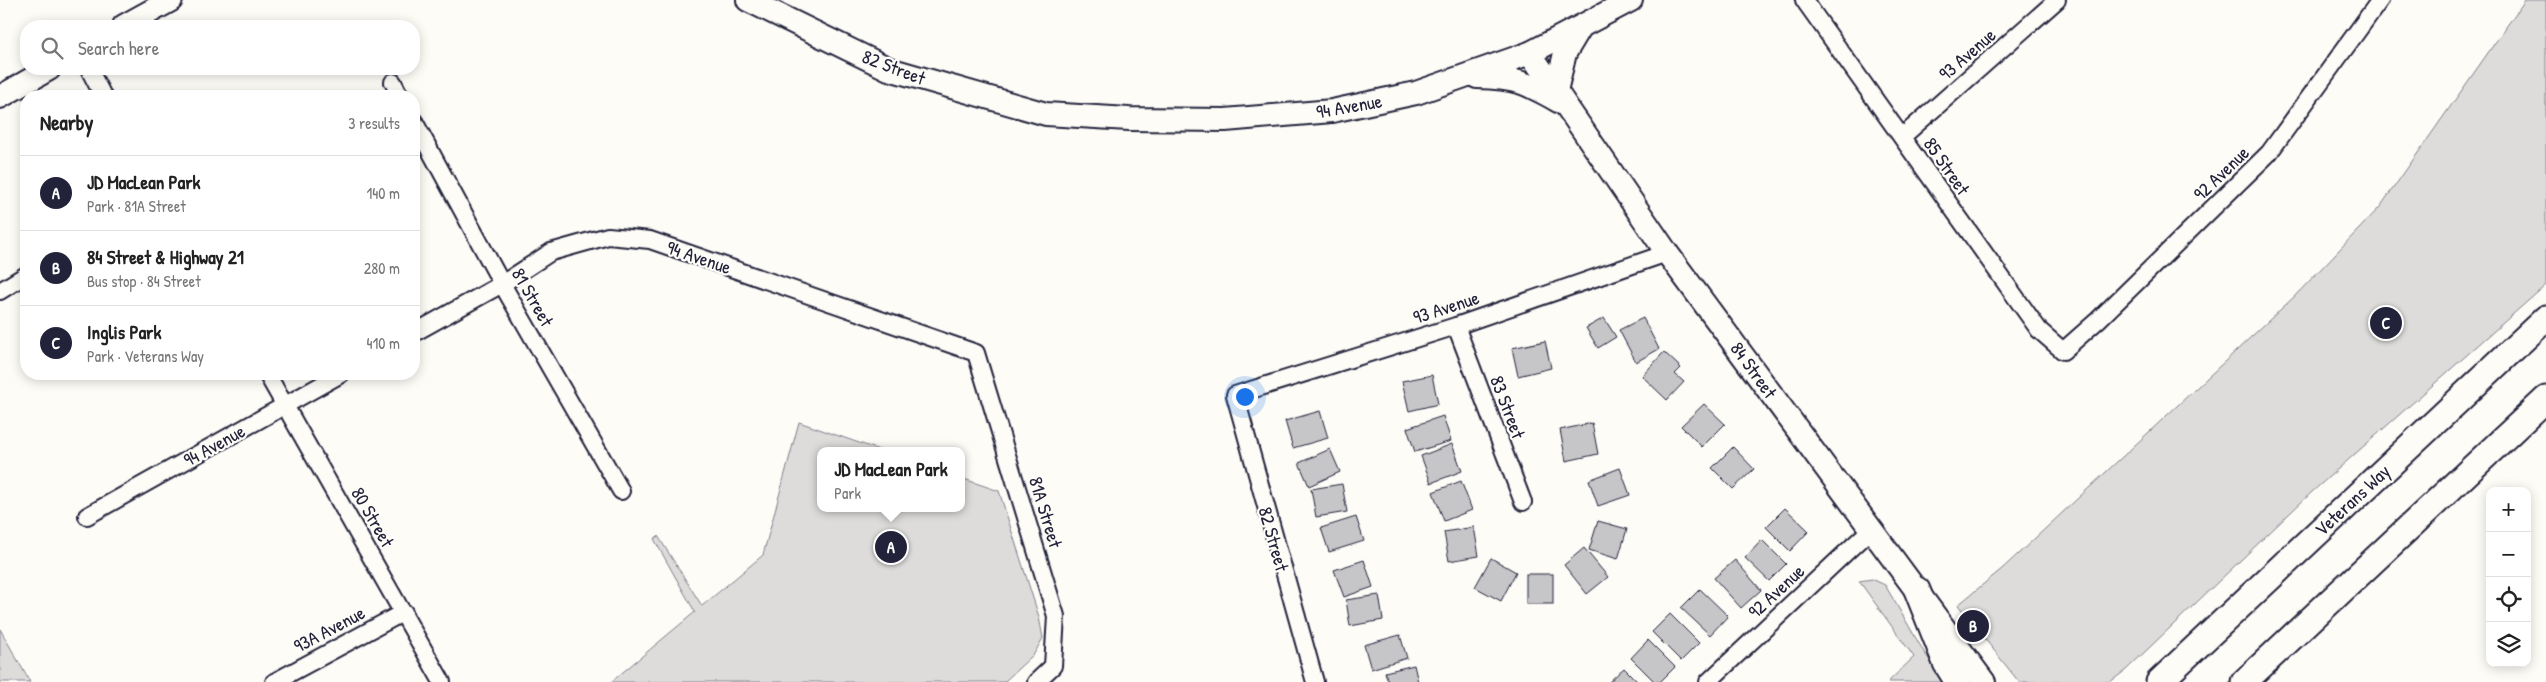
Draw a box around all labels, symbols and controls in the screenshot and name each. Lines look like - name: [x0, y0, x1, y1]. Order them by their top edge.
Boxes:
- search box: [20, 20, 420, 75]
- street label: 93 Avenue: [1933, 22, 2002, 86]
- icon: search: [38, 34, 66, 62]
- text: Search here: [78, 35, 159, 61]
- street label: 82 Street: [859, 43, 930, 91]
- street label: 94 Avenue: [1314, 87, 1385, 125]
- text: Nearby: [40, 108, 93, 137]
- text: 3 results: [348, 112, 400, 134]
- street label: 85 Street: [1918, 132, 1977, 200]
- street label: 92 Avenue: [2187, 140, 2255, 206]
- text: JD MacLean Park: [87, 169, 200, 195]
- text: A: [52, 182, 60, 204]
- text: 140 m: [366, 182, 400, 204]
- text: Park · 81A Street: [87, 195, 186, 217]
- street label: 94 Avenue: [663, 234, 735, 280]
- text: 84 Street & Highway 21: [87, 244, 244, 270]
- text: B: [52, 257, 60, 279]
- text: 280 m: [364, 257, 400, 279]
- street label: 81 Street: [506, 263, 560, 331]
- text: Bus stop · 84 Street: [87, 270, 201, 292]
- street label: 93 Avenue: [1410, 284, 1483, 330]
- pin: C: [2370, 304, 2402, 342]
- text: Inglis Park: [87, 319, 161, 345]
- text: C: [52, 332, 60, 354]
- text: 410 m: [366, 332, 400, 354]
- street label: 84 Street: [1725, 336, 1784, 404]
- text: Park · Veterans Way: [87, 345, 204, 367]
- street label: 83 Street: [1484, 372, 1532, 443]
- your location: [1232, 384, 1258, 410]
- street label: 94 Avenue: [179, 417, 250, 473]
- popup: [817, 447, 965, 512]
- text: JD MacLean Park: [834, 456, 948, 482]
- street label: Veterans Way: [2309, 458, 2395, 542]
- street label: 81A Street: [1023, 473, 1069, 551]
- street label: 80 Street: [345, 482, 401, 552]
- text: Park: [834, 482, 861, 504]
- map controls: [2486, 487, 2531, 667]
- button: +: [2486, 487, 2531, 532]
- street label: 82 Street: [1252, 504, 1296, 575]
- pin: A: [875, 528, 907, 566]
- button: −: [2486, 532, 2531, 577]
- street label: 92 Avenue: [1742, 558, 1810, 624]
- button: locate: [2486, 577, 2531, 622]
- street label: 93A Avenue: [289, 599, 370, 659]
- pin: B: [1957, 607, 1989, 645]
- button: layers: [2486, 622, 2531, 667]

